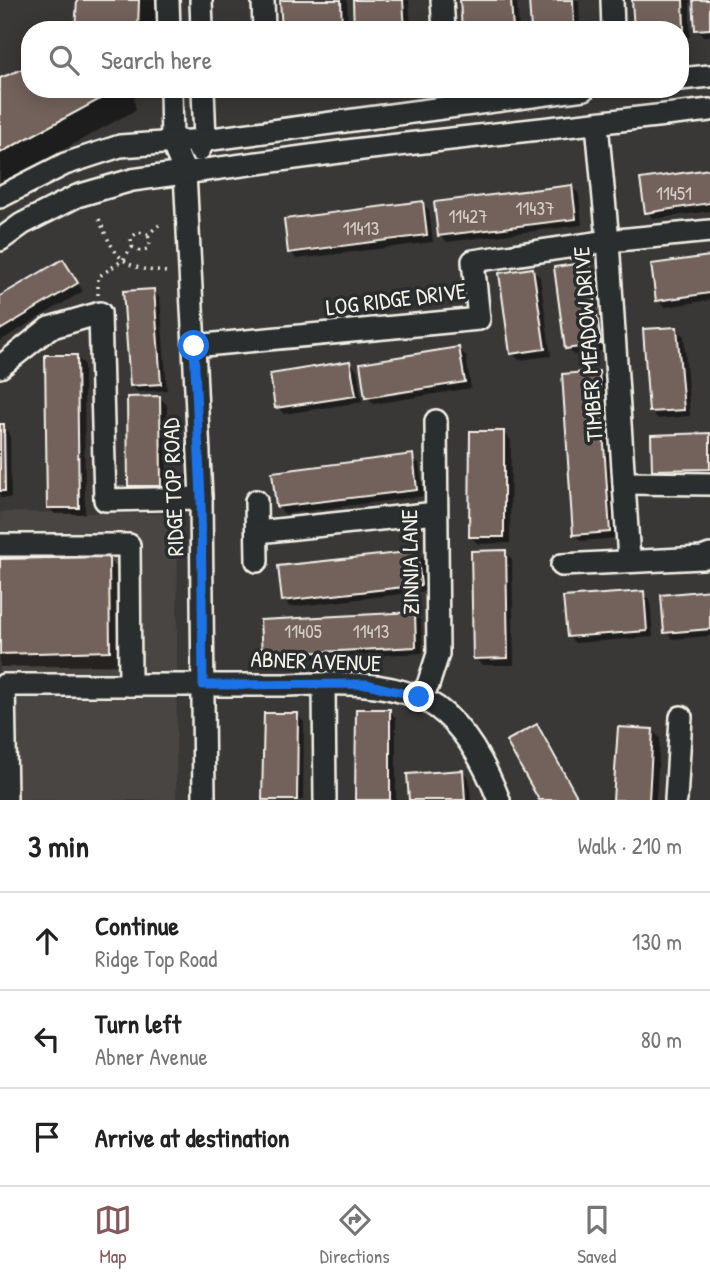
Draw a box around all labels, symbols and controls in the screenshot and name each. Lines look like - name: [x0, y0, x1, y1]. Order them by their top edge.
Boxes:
- search box: [21, 21, 689, 98]
- icon: search: [45, 41, 83, 79]
- text: Search here: [101, 42, 212, 77]
- house number: 11451: [656, 180, 692, 206]
- house number: 11437: [516, 195, 554, 221]
- house number: 11427: [448, 203, 488, 229]
- house number: 11413: [343, 215, 379, 241]
- street label: TIMBER MEADOW DRIVE: [565, 245, 610, 443]
- street label: LOG RIDGE DRIVE: [324, 275, 468, 322]
- route start: [178, 330, 209, 361]
- street label: RIDGE TOP ROAD: [155, 417, 190, 557]
- street label: ZINNIA LANE: [393, 509, 426, 615]
- house number: 11405: [284, 618, 322, 644]
- house number: 11413: [353, 618, 389, 644]
- street label: ABNER AVENUE: [250, 643, 382, 678]
- route end: [403, 681, 434, 712]
- text: 3 min: [28, 826, 89, 866]
- text: Walk · 210 m: [578, 830, 682, 861]
- text: Continue: [95, 908, 179, 943]
- icon: ahead: [28, 922, 66, 960]
- text: 130 m: [632, 926, 682, 957]
- text: Ridge Top Road: [95, 943, 217, 974]
- text: Turn left: [95, 1006, 181, 1041]
- icon: left: [28, 1020, 66, 1058]
- text: 80 m: [641, 1024, 682, 1055]
- text: Abner Avenue: [95, 1041, 208, 1072]
- icon: arrive: [28, 1118, 66, 1156]
- text: Arrive at destination: [95, 1120, 290, 1155]
- tab: Map: [94, 1201, 132, 1269]
- tab: Directions: [320, 1201, 390, 1269]
- tab: Saved: [577, 1201, 616, 1269]

